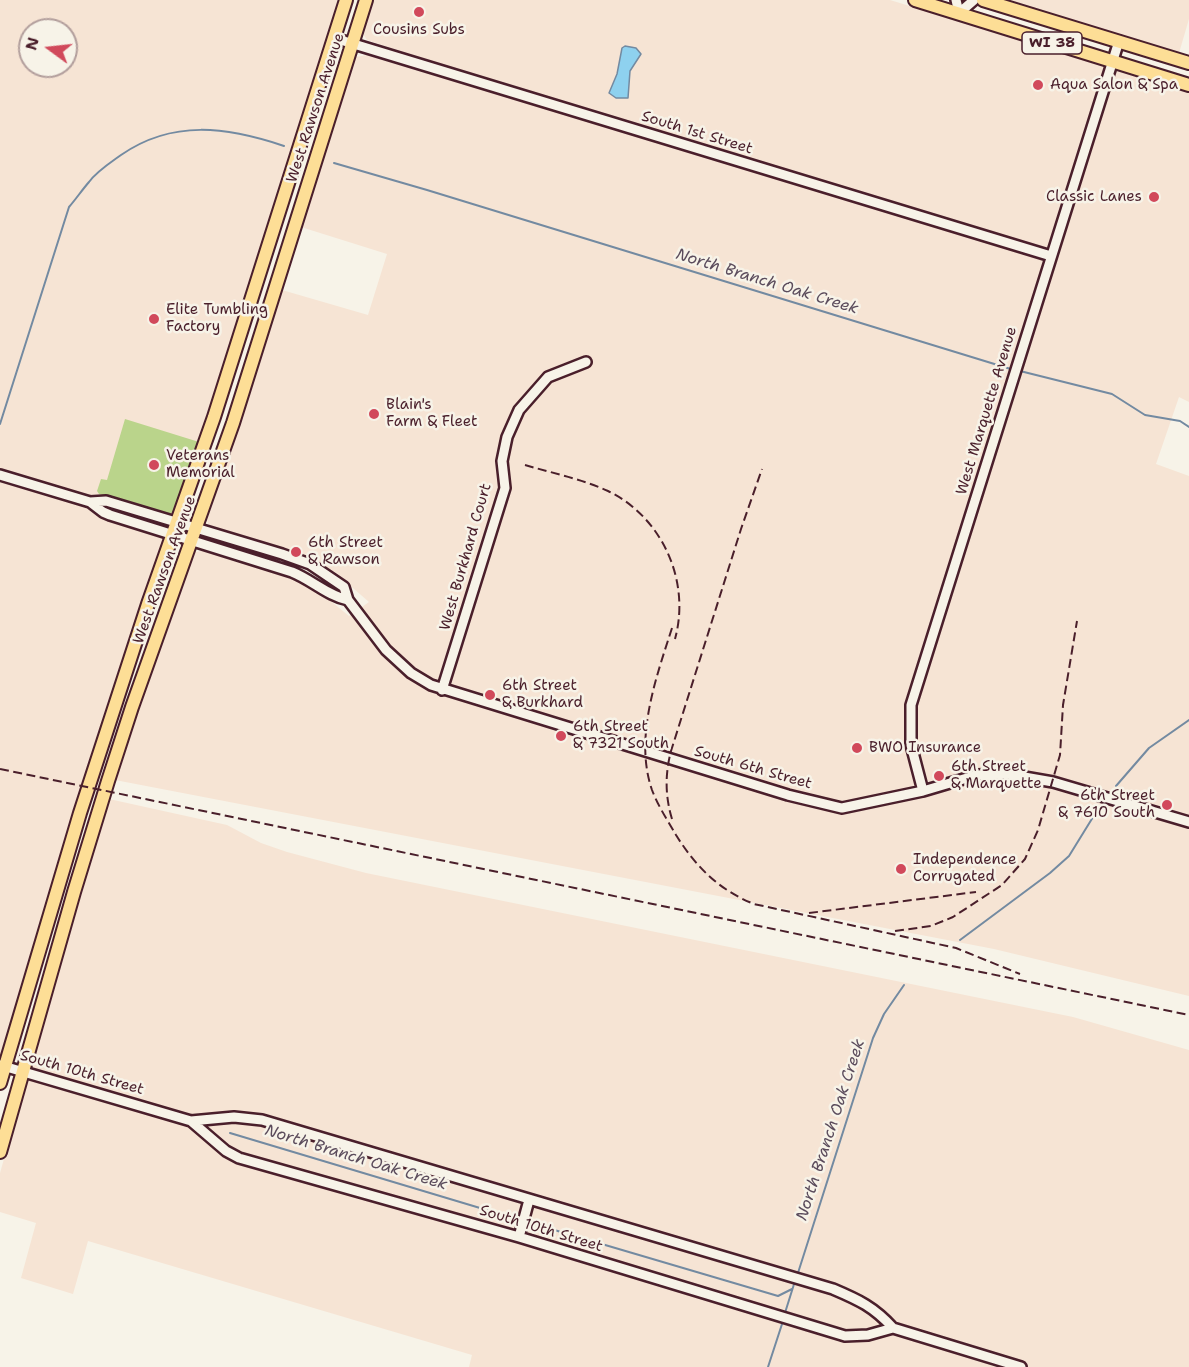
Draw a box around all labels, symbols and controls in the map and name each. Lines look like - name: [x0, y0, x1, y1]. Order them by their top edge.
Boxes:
- marker: Cousins Subs: [412, 5, 426, 19]
- north arrow: [18, 18, 78, 78]
- place label: Cousins Subs: [373, 21, 465, 39]
- street label: West Rawson Avenue: [283, 31, 349, 185]
- road number: WI 38: [1022, 32, 1082, 54]
- text: N: [20, 35, 44, 53]
- place label: Aqua Salon & Spa: [1050, 76, 1178, 94]
- marker: Aqua Salon & Spa: [1031, 78, 1045, 92]
- street label: South 1st Street: [639, 108, 755, 158]
- place label: Classic Lanes: [1046, 188, 1142, 206]
- marker: Classic Lanes: [1147, 190, 1161, 204]
- water label: North Branch Oak Creek: [673, 245, 861, 319]
- place label: Elite Tumbling Factory: [166, 301, 268, 336]
- marker: Elite Tumbling Factory: [147, 312, 161, 326]
- street label: West Marquette Avenue: [953, 325, 1021, 497]
- place label: Blain's Farm & Fleet: [386, 396, 478, 431]
- marker: Blain's Farm & Fleet: [367, 407, 381, 421]
- place label: Veterans Memorial: [166, 447, 235, 482]
- marker: Veterans Memorial: [147, 458, 161, 472]
- street label: West Burkhard Court: [436, 481, 496, 633]
- street label: West Rawson Avenue: [130, 494, 200, 646]
- place label: 6th Street & Rawson: [308, 534, 383, 569]
- marker: 6th Street & Rawson: [289, 545, 303, 559]
- place label: 6th Street & Burkhard: [502, 677, 583, 712]
- marker: 6th Street & Burkhard: [483, 688, 497, 702]
- place label: 6th Street & 7321 South: [573, 718, 669, 753]
- marker: 6th Street & 7321 South: [554, 729, 568, 743]
- place label: BWO Insurance: [869, 739, 981, 757]
- marker: BWO Insurance: [850, 741, 864, 755]
- street label: South 6th Street: [692, 743, 814, 793]
- place label: 6th Street & Marquette: [951, 758, 1042, 793]
- marker: 6th Street & Marquette: [932, 769, 946, 783]
- place label: 6th Street & 7610 South: [1058, 787, 1155, 822]
- marker: 6th Street & 7610 South: [1160, 798, 1174, 812]
- place label: Independence Corrugated: [913, 851, 1016, 886]
- marker: Independence Corrugated: [894, 862, 908, 876]
- water label: North Branch Oak Creek: [793, 1037, 869, 1223]
- street label: South 10th Street: [18, 1047, 146, 1099]
- water label: North Branch Oak Creek: [262, 1121, 450, 1195]
- street label: South 10th Street: [477, 1202, 605, 1256]

